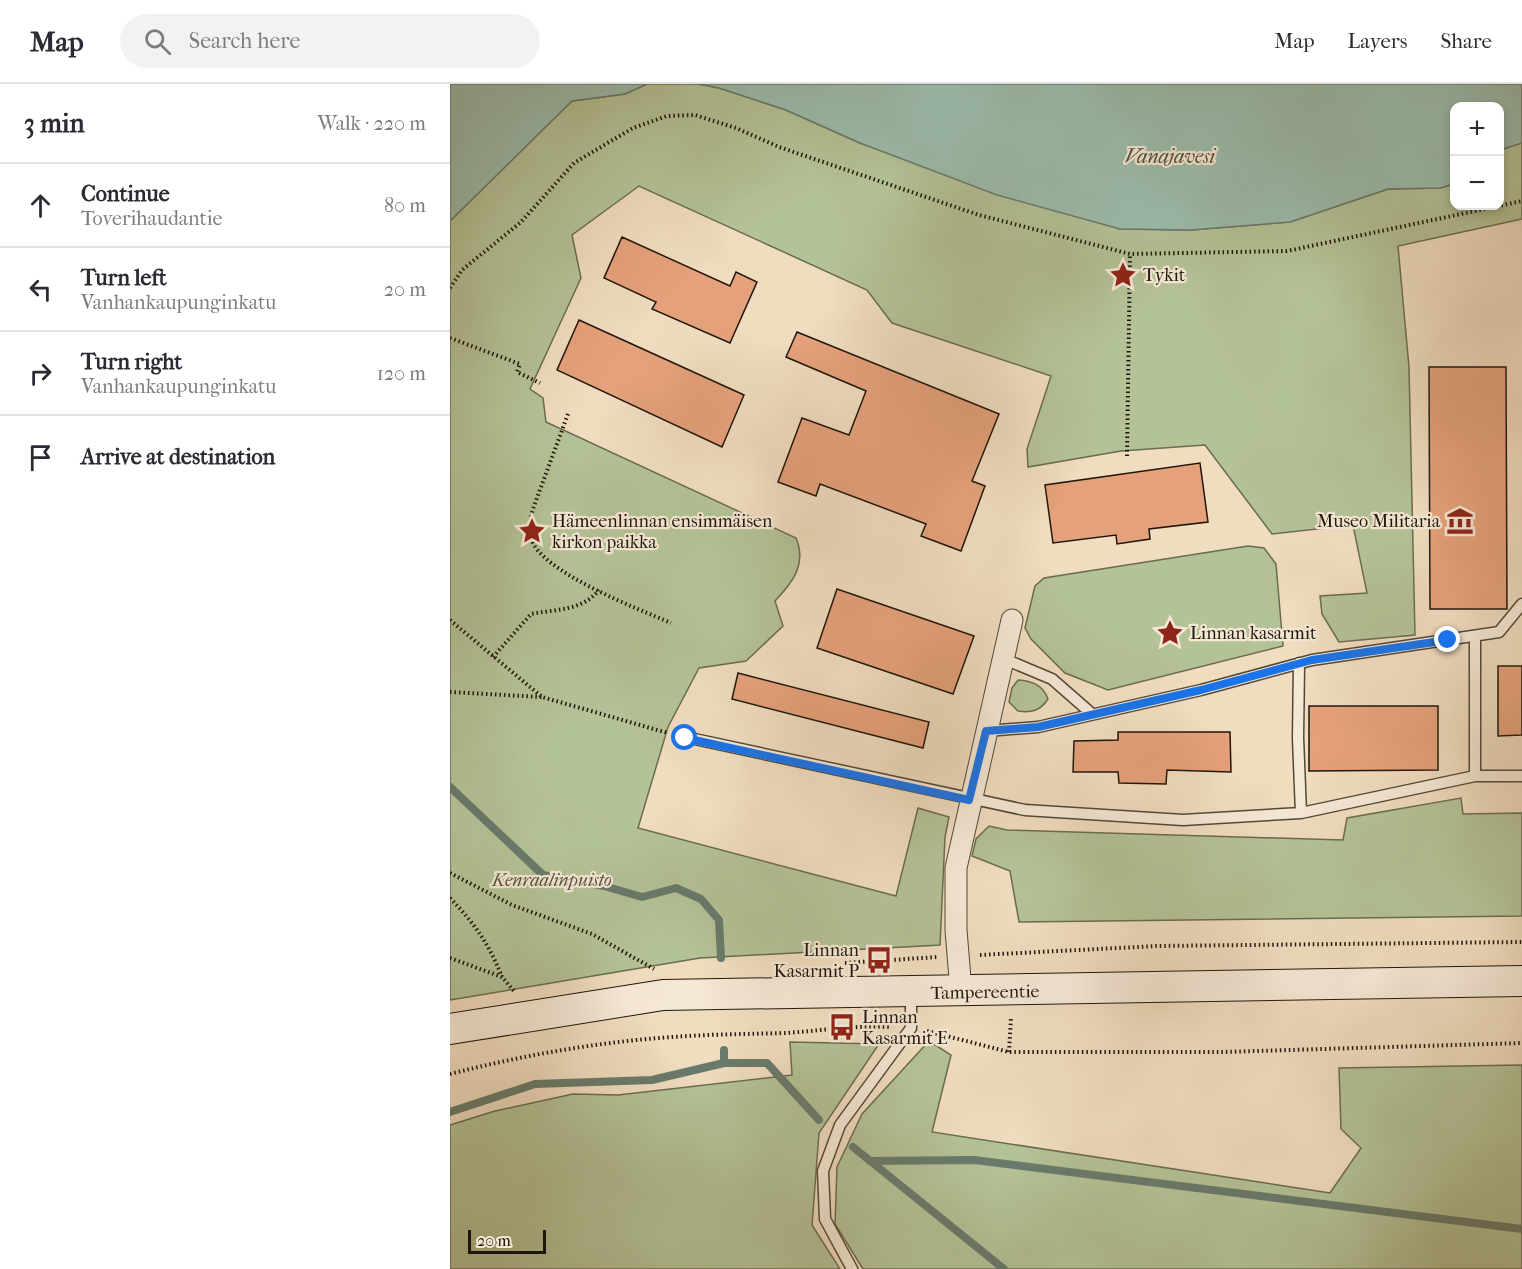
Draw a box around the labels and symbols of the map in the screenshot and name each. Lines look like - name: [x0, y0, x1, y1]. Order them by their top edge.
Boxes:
- water label: Vanajavesi: [1125, 145, 1216, 168]
- place icon: Tykit: [1108, 260, 1138, 290]
- place label: Tykit: [1143, 265, 1186, 286]
- museum icon: Museo Militaria: [1445, 506, 1475, 536]
- place label: Hämeenlinnan ensimmäisen kirkon paikka: [552, 511, 773, 553]
- place label: Museo Militaria: [1317, 511, 1441, 532]
- place icon: Hämeenlinnan ensimmäisen kirkon paikka: [517, 516, 547, 546]
- place icon: Linnan kasarmit: [1155, 618, 1185, 648]
- place label: Linnan kasarmit: [1190, 623, 1317, 644]
- route end: [1434, 626, 1460, 652]
- route start: [671, 724, 697, 750]
- park label: Kenraalinpuisto: [490, 870, 612, 891]
- place label: Linnan Kasarmit P: [773, 940, 860, 982]
- bus stop icon: Linnan Kasarmit P: [864, 945, 894, 975]
- street label: Tampereentie: [930, 981, 1040, 1004]
- place label: Linnan Kasarmit E: [862, 1007, 948, 1049]
- bus stop icon: Linnan Kasarmit E: [827, 1012, 857, 1042]
- scale bar: [468, 1227, 546, 1254]

